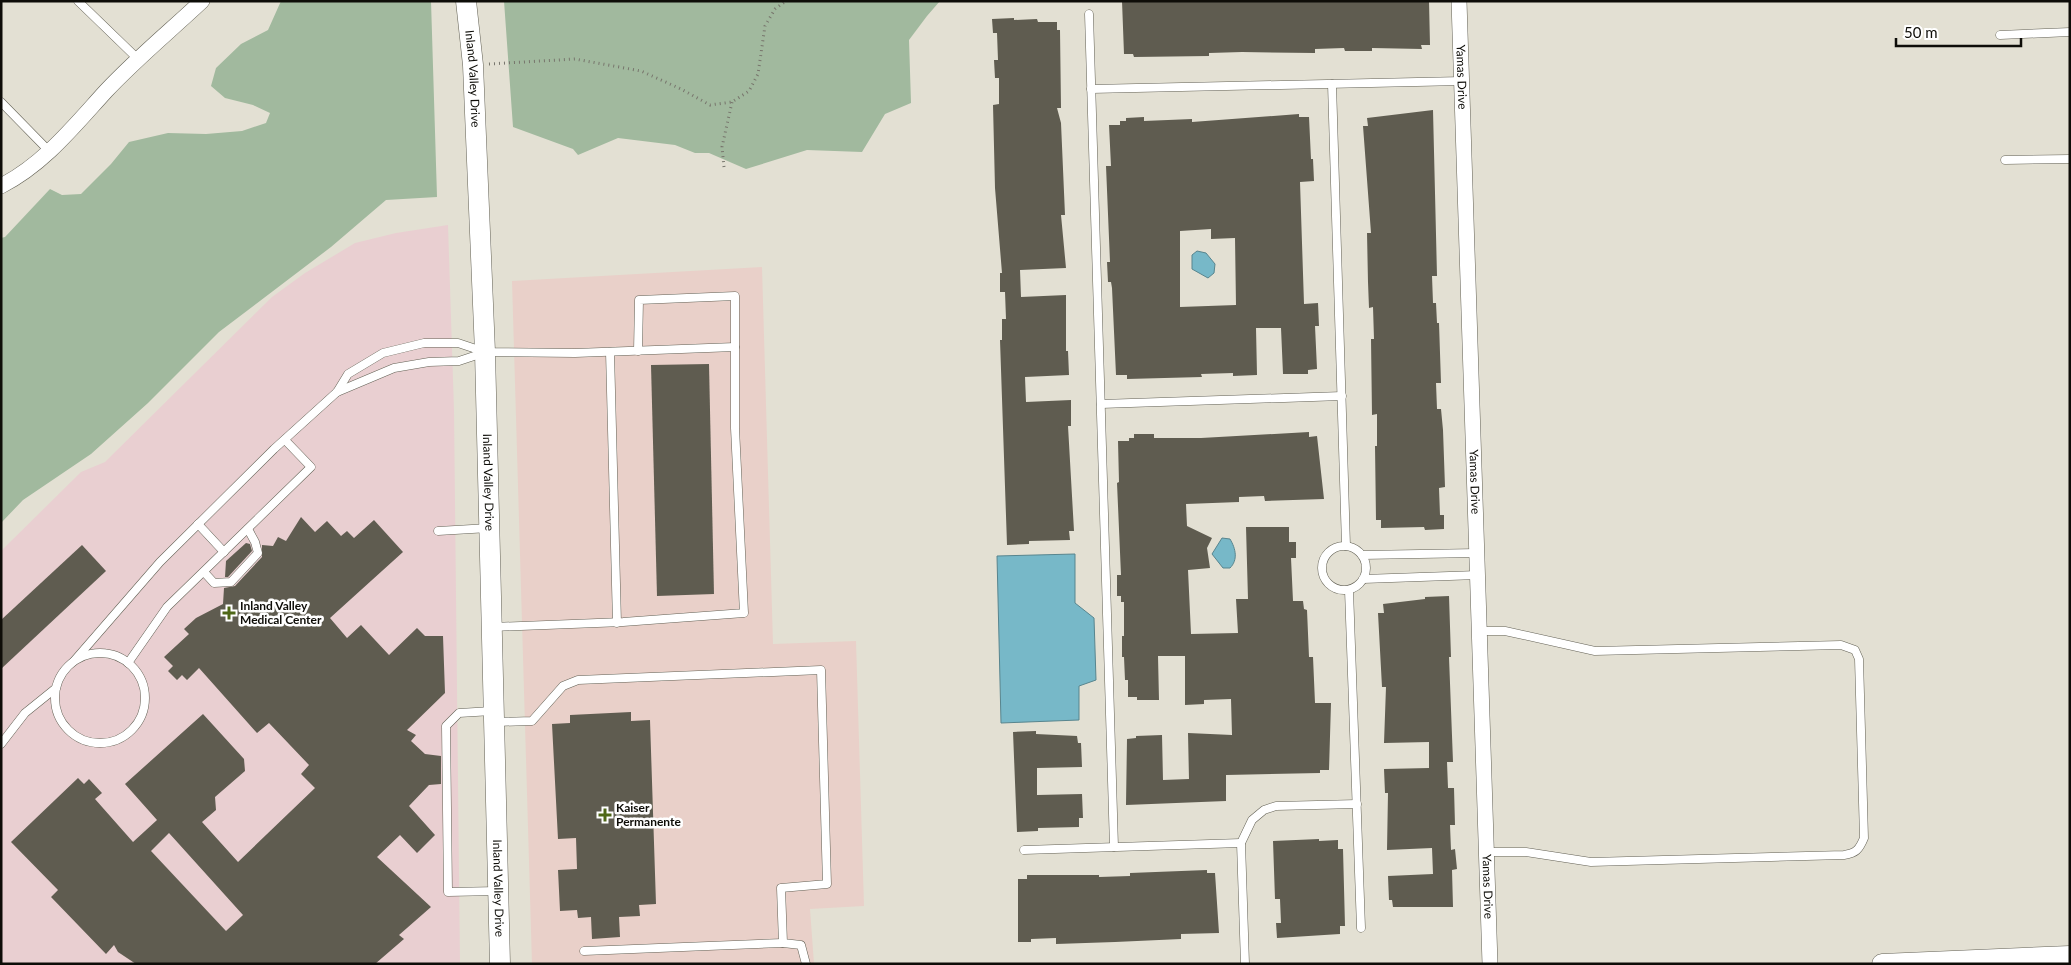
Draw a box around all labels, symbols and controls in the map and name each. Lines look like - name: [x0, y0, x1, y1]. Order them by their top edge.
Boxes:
- scale bar: [1896, 15, 2021, 47]
- text: 50 m: [1904, 23, 1938, 41]
- street label: Inland Valley Drive: [462, 29, 484, 128]
- street label: Yamas Drive: [1453, 44, 1470, 110]
- street label: Inland Valley Drive: [480, 433, 497, 531]
- street label: Yamas Drive: [1466, 449, 1484, 514]
- place label: Inland Valley Medical Center: [240, 598, 322, 627]
- marker: Inland Valley Medical Center: [222, 606, 236, 620]
- place label: Kaiser Permanente: [616, 800, 681, 829]
- marker: Kaiser Permanente: [598, 808, 612, 822]
- street label: Inland Valley Drive: [490, 839, 507, 937]
- street label: Yamas Drive: [1479, 854, 1497, 919]

